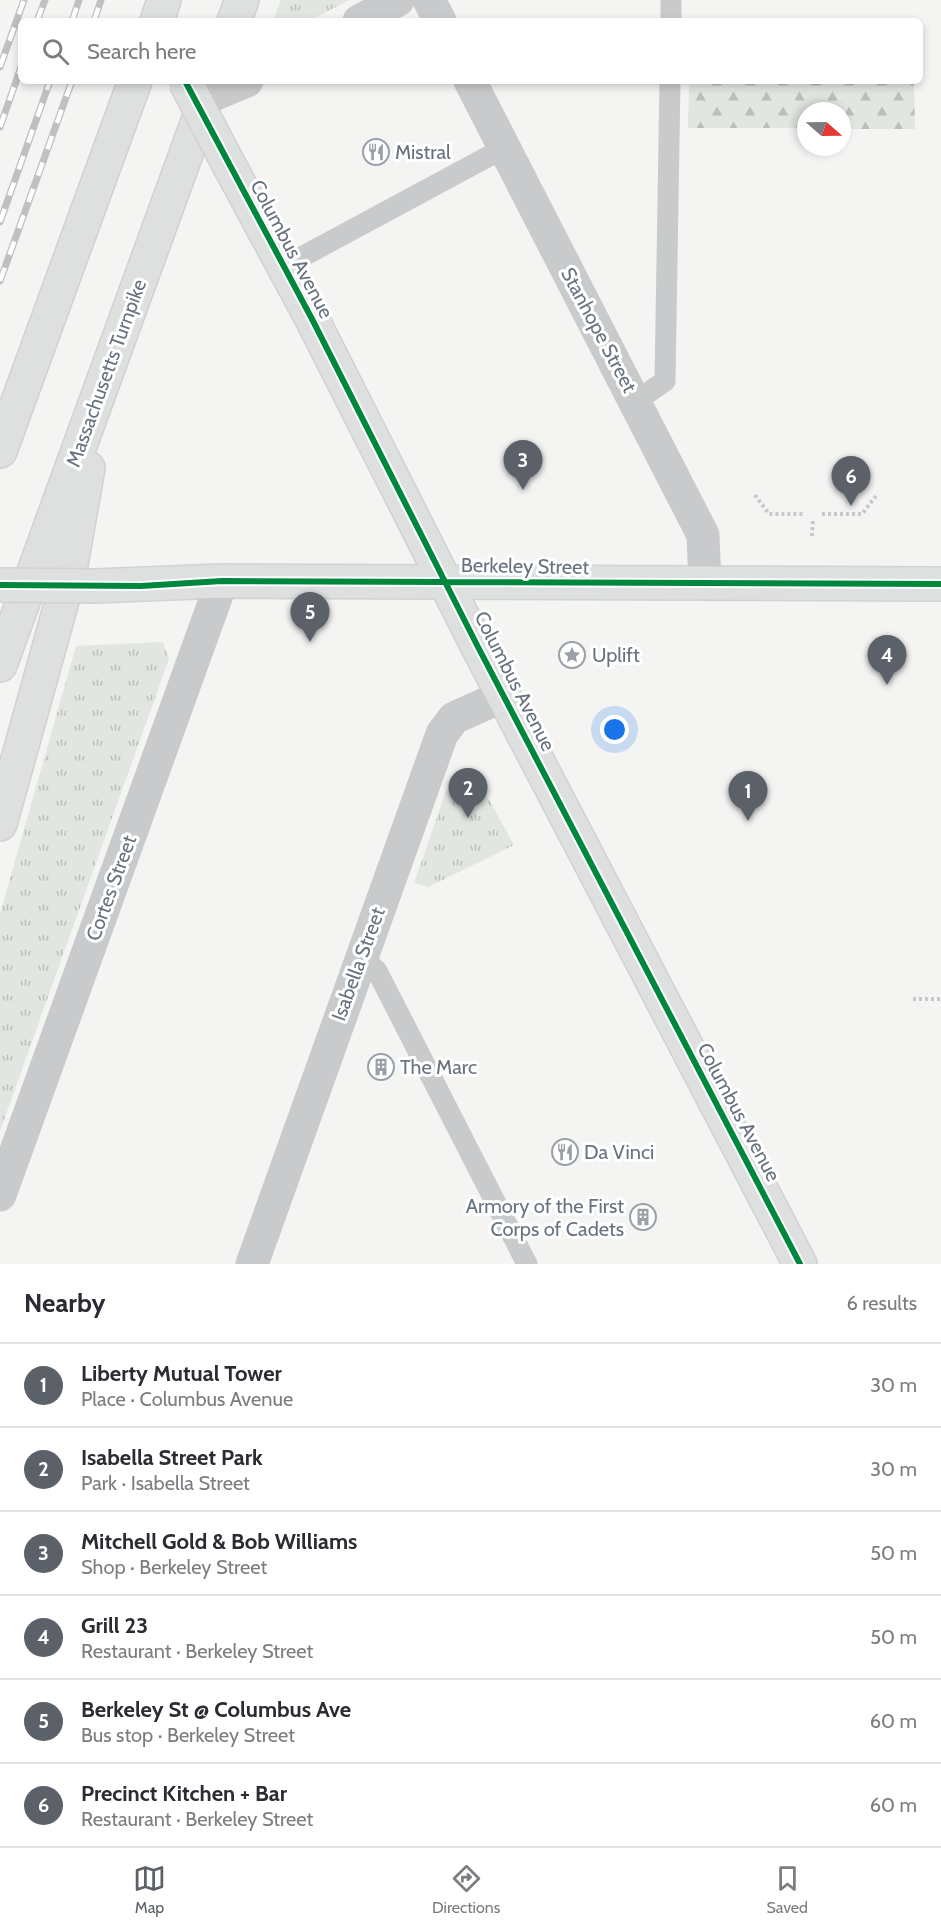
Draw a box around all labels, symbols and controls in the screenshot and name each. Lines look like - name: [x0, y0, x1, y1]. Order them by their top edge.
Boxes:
- search box: [18, 18, 923, 84]
- icon: search: [39, 35, 72, 68]
- text: Search here: [87, 38, 196, 65]
- north arrow: [797, 102, 851, 156]
- restaurant icon: Mistral: [361, 137, 391, 167]
- place label: Mistral: [395, 140, 451, 164]
- street label: Columbus Avenue: [245, 176, 339, 322]
- street label: Stanhope Street: [556, 263, 642, 397]
- street label: Massachusetts Turnpike: [61, 276, 151, 470]
- pin: 3: [504, 440, 542, 490]
- pin: 6: [832, 456, 870, 506]
- street label: Berkeley Street: [461, 553, 589, 579]
- pin: 5: [290, 592, 330, 642]
- street label: Columbus Avenue: [469, 607, 561, 755]
- pin: 4: [868, 636, 906, 685]
- place icon: Uplift: [557, 640, 587, 670]
- place label: Uplift: [592, 643, 640, 667]
- your location: [600, 715, 629, 744]
- pin: 2: [448, 768, 488, 818]
- pin: 1: [728, 772, 768, 821]
- street label: Cortes Street: [81, 832, 141, 944]
- street label: Isabella Street: [326, 904, 390, 1024]
- street label: Columbus Avenue: [692, 1039, 786, 1185]
- building icon: The Marc: [366, 1052, 396, 1082]
- place label: The Marc: [400, 1055, 477, 1079]
- restaurant icon: Da Vinci: [550, 1137, 580, 1167]
- place label: Da Vinci: [584, 1140, 654, 1164]
- place label: Armory of the First Corps of Cadets: [466, 1194, 624, 1241]
- building icon: Armory of the First Corps of Cadets: [628, 1202, 658, 1232]
- text: Nearby: [24, 1287, 105, 1319]
- text: 6 results: [846, 1291, 917, 1315]
- text: Liberty Mutual Tower: [81, 1360, 282, 1387]
- text: 1: [40, 1373, 47, 1397]
- text: 30 m: [870, 1373, 917, 1397]
- text: Place · Columbus Avenue: [81, 1387, 293, 1411]
- text: Isabella Street Park: [81, 1444, 263, 1471]
- text: 2: [38, 1457, 49, 1481]
- text: 30 m: [870, 1457, 917, 1481]
- text: Park · Isabella Street: [81, 1471, 250, 1495]
- text: Mitchell Gold & Bob Williams: [81, 1528, 357, 1555]
- text: 3: [38, 1541, 49, 1565]
- text: 50 m: [870, 1541, 917, 1565]
- text: Shop · Berkeley Street: [81, 1555, 267, 1579]
- text: Grill 23: [81, 1612, 148, 1639]
- text: 4: [37, 1625, 50, 1649]
- text: 50 m: [870, 1625, 917, 1649]
- text: Restaurant · Berkeley Street: [81, 1639, 313, 1663]
- text: Berkeley St @ Columbus Ave: [81, 1696, 351, 1723]
- text: 5: [38, 1709, 49, 1733]
- text: 60 m: [870, 1709, 917, 1733]
- text: Bus stop · Berkeley Street: [81, 1723, 295, 1747]
- text: Precinct Kitchen + Bar: [81, 1780, 287, 1807]
- text: 6: [38, 1793, 49, 1817]
- text: 60 m: [870, 1793, 917, 1817]
- text: Restaurant · Berkeley Street: [81, 1807, 313, 1831]
- tab: Map: [133, 1862, 166, 1917]
- tab: Directions: [432, 1862, 500, 1917]
- tab: Saved: [766, 1862, 808, 1917]

